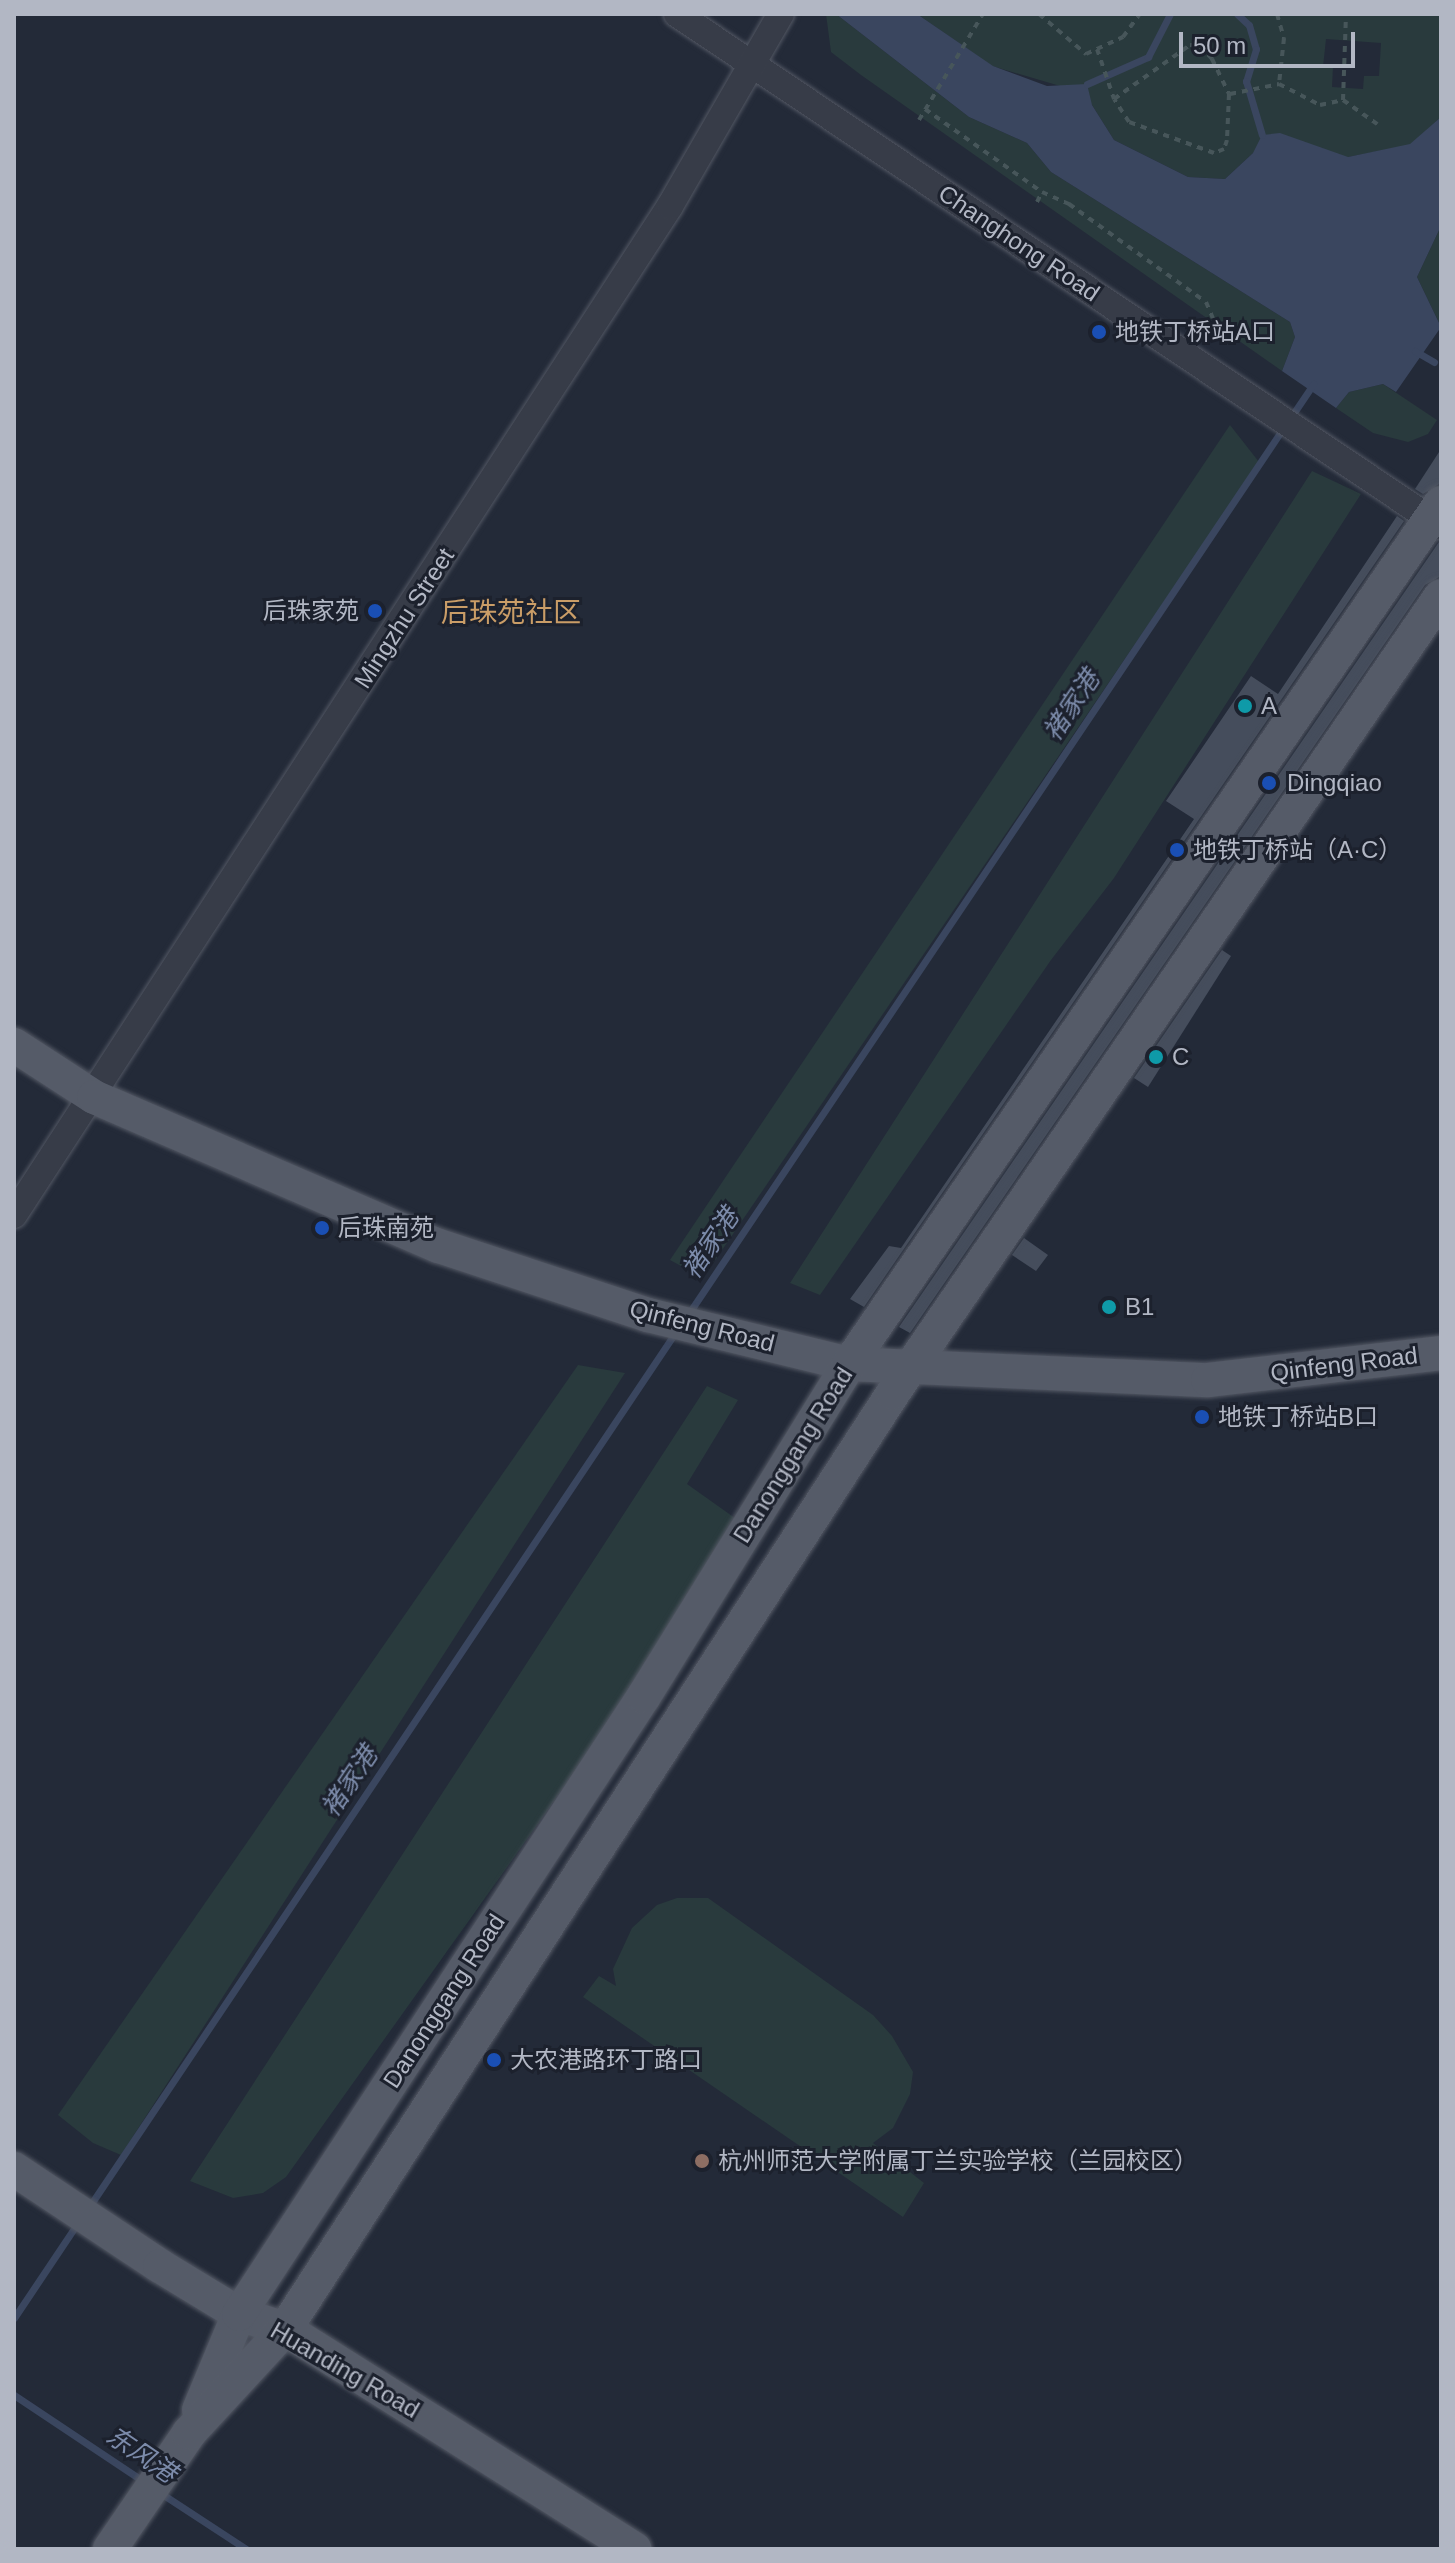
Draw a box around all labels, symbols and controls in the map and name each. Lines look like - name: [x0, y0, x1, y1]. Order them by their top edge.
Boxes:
- scale bar: [1183, 16, 1359, 66]
- text: 50 m: [1193, 32, 1246, 59]
- street label: Changhong Road: [933, 178, 1105, 308]
- place label: 地铁丁桥站A口: [1115, 318, 1275, 346]
- marker: 地铁丁桥站A口: [1090, 323, 1108, 341]
- street label: Mingzhu Street: [348, 542, 460, 694]
- district label: 后珠苑社区: [441, 596, 581, 630]
- place label: 后珠家苑: [263, 597, 359, 625]
- marker: 后珠家苑: [366, 602, 384, 620]
- water label: 褚家港: [1037, 665, 1107, 747]
- place label: A: [1261, 692, 1277, 720]
- marker: A: [1236, 697, 1254, 715]
- place label: Dingqiao: [1287, 769, 1382, 797]
- marker: Dingqiao: [1258, 772, 1280, 794]
- place label: 地铁丁桥站（A·C）: [1193, 836, 1402, 864]
- marker: 地铁丁桥站（A·C）: [1168, 841, 1186, 859]
- place label: C: [1172, 1043, 1189, 1071]
- marker: C: [1147, 1048, 1165, 1066]
- water label: 褚家港: [676, 1203, 746, 1285]
- place label: 后珠南苑: [338, 1214, 434, 1242]
- marker: 后珠南苑: [313, 1219, 331, 1237]
- place label: B1: [1125, 1293, 1154, 1321]
- street label: Qinfeng Road: [627, 1294, 777, 1358]
- marker: B1: [1100, 1298, 1118, 1316]
- street label: Qinfeng Road: [1269, 1341, 1419, 1387]
- street label: Danonggang Road: [727, 1362, 859, 1548]
- place label: 地铁丁桥站B口: [1218, 1403, 1378, 1431]
- marker: 地铁丁桥站B口: [1193, 1408, 1211, 1426]
- water label: 褚家港: [315, 1741, 385, 1823]
- street label: Danonggang Road: [377, 1909, 511, 2093]
- place label: 大农港路环丁路口: [510, 2046, 702, 2074]
- marker: 大农港路环丁路口: [485, 2051, 503, 2069]
- place label: 杭州师范大学附属丁兰实验学校（兰园校区）: [718, 2147, 1198, 2175]
- marker: 杭州师范大学附属丁兰实验学校（兰园校区）: [693, 2152, 711, 2170]
- street label: Huanding Road: [266, 2316, 424, 2424]
- water label: 东风港: [100, 2420, 182, 2490]

